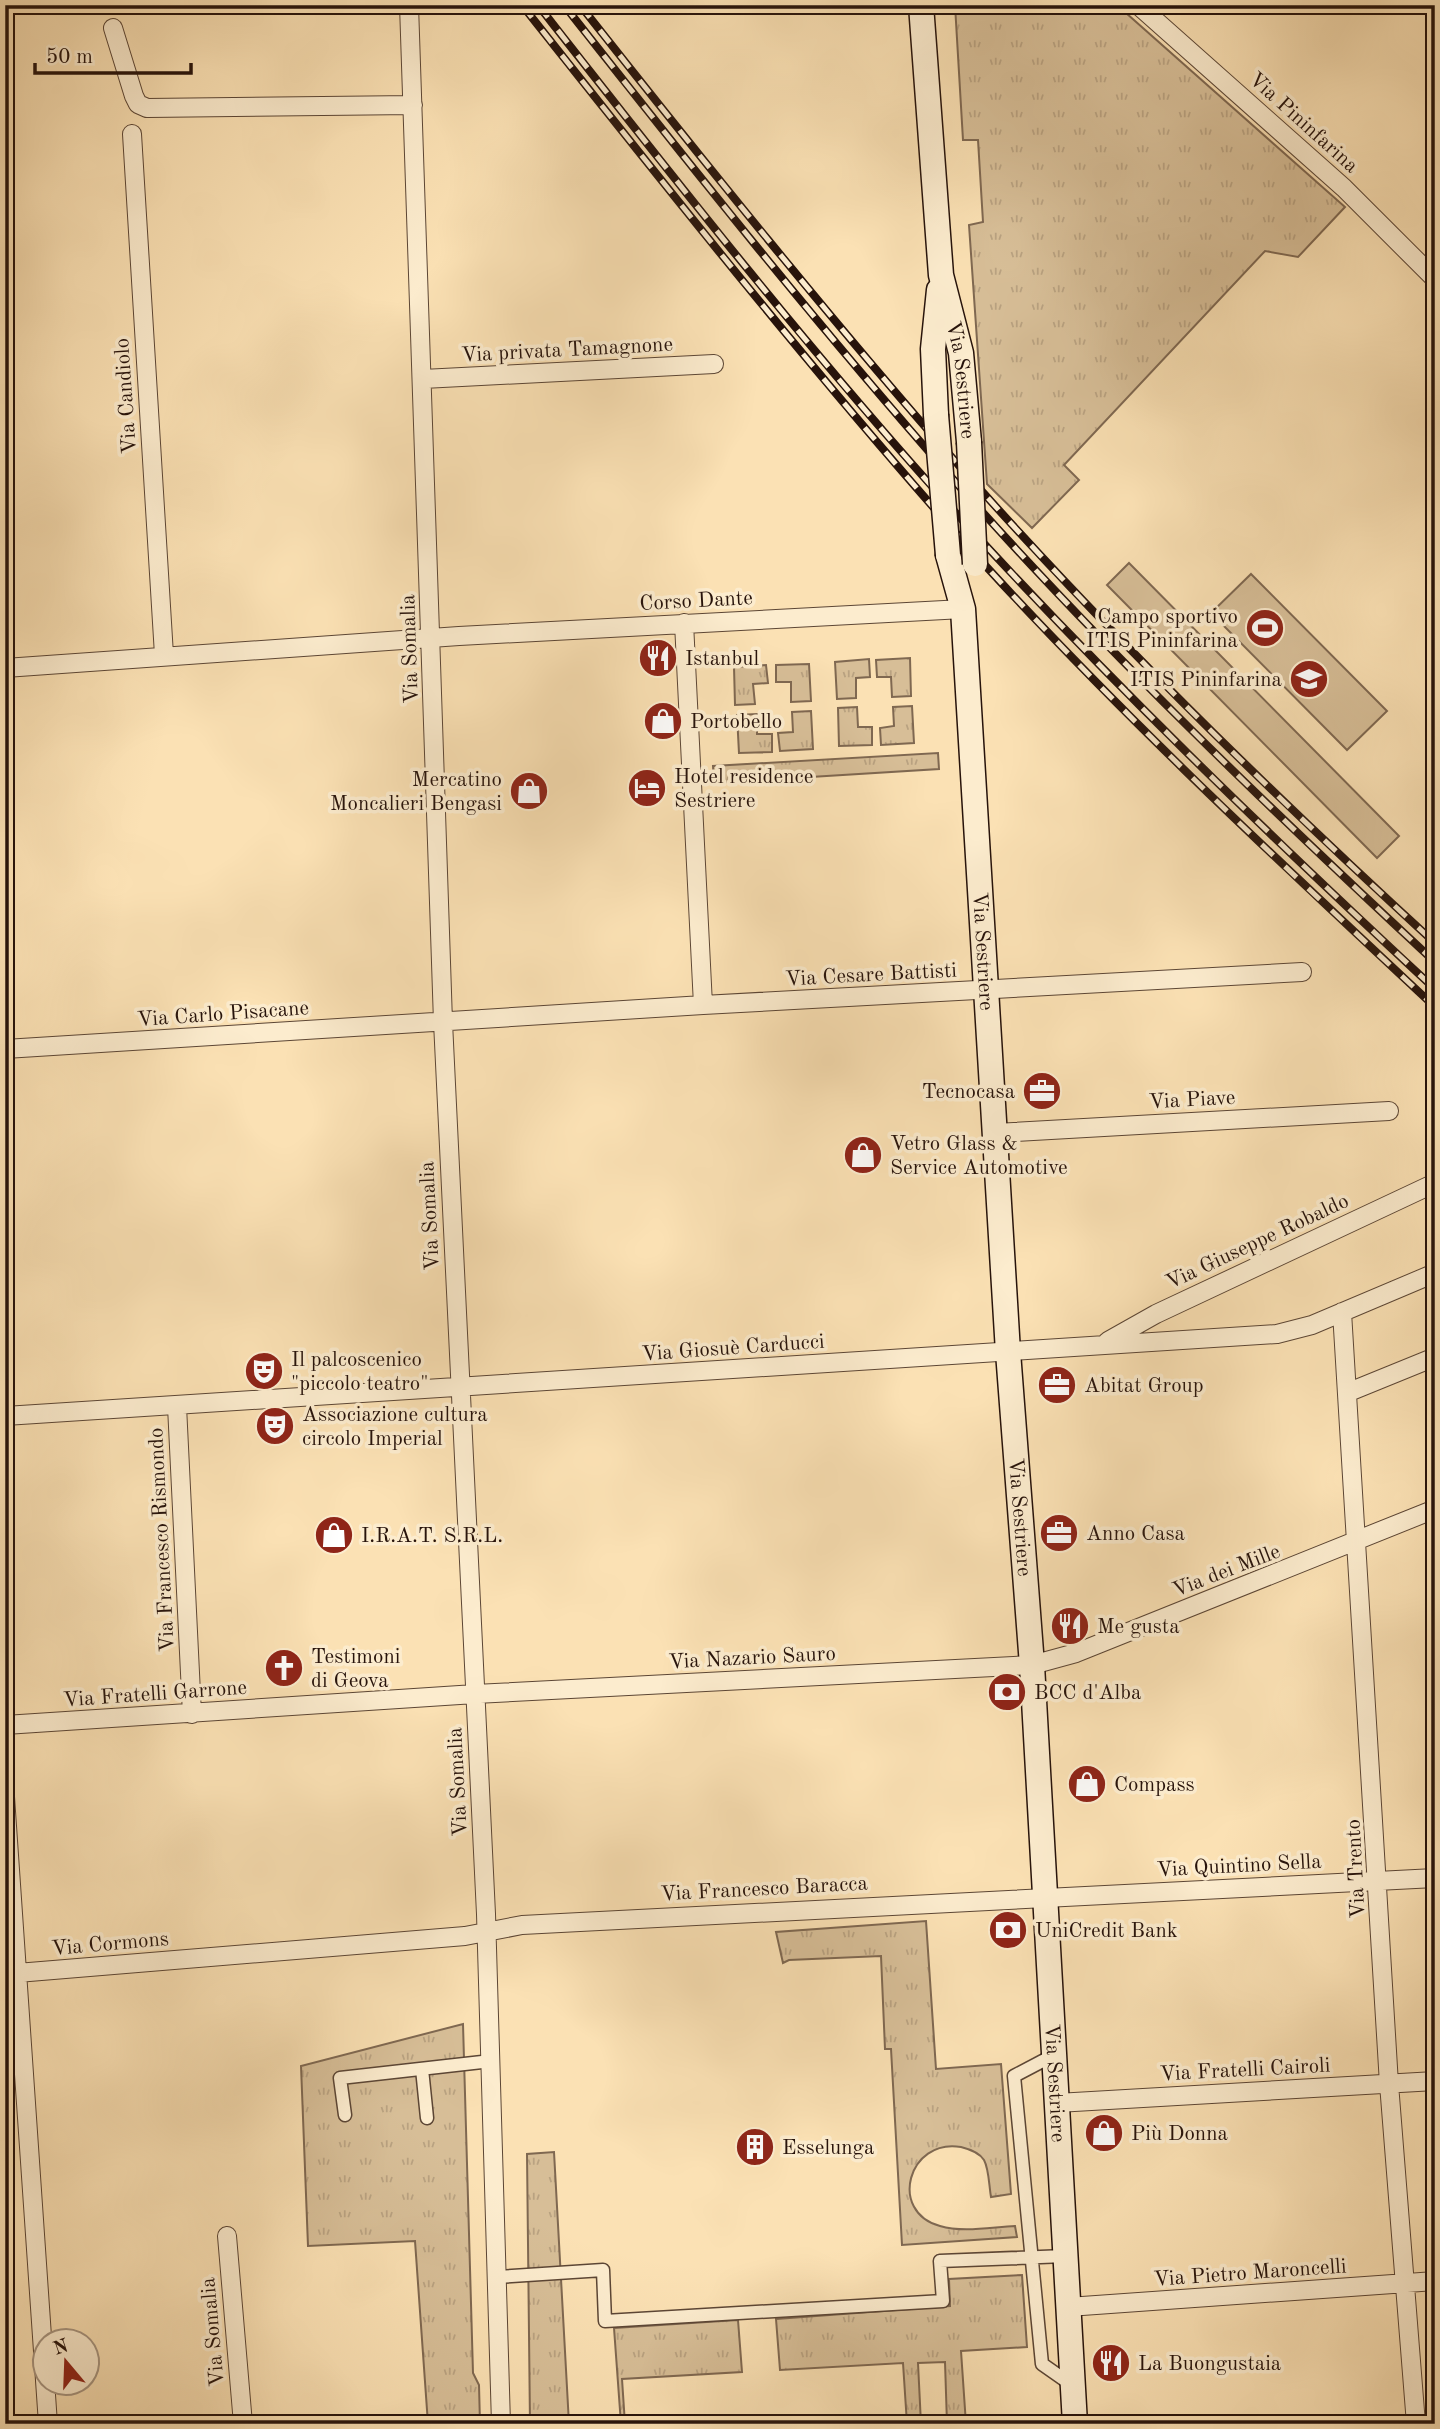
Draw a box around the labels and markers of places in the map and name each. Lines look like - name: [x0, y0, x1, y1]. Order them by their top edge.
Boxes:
- place label: Campo sportivo ITIS Pininfarina: [1086, 607, 1238, 652]
- sports icon: Campo sportivo ITIS Pininfarina: [1244, 607, 1286, 649]
- restaurant icon: Istanbul: [637, 637, 679, 679]
- place label: Istanbul: [685, 649, 759, 670]
- school or university icon: ITIS Pininfarina: [1288, 658, 1330, 700]
- place label: ITIS Pininfarina: [1130, 670, 1282, 691]
- shop icon: Portobello: [642, 700, 684, 742]
- place label: Portobello: [690, 712, 782, 733]
- hotel icon: Hotel residence Sestriere: [626, 767, 668, 809]
- place label: Hotel residence Sestriere: [674, 767, 813, 812]
- place label: Mercatino Moncalieri Bengasi: [330, 770, 502, 815]
- shop icon: Mercatino Moncalieri Bengasi: [508, 770, 550, 812]
- office icon: Tecnocasa: [1021, 1070, 1063, 1112]
- place label: Tecnocasa: [922, 1082, 1015, 1103]
- shop icon: Vetro Glass & Service Automotive: [842, 1134, 884, 1176]
- place label: Vetro Glass & Service Automotive: [890, 1134, 1068, 1179]
- theatre icon: Il palcoscenico "piccolo teatro": [243, 1350, 285, 1392]
- place label: Il palcoscenico "piccolo teatro": [291, 1350, 429, 1395]
- office icon: Abitat Group: [1036, 1364, 1078, 1406]
- place label: Abitat Group: [1084, 1376, 1204, 1397]
- theatre icon: Associazione cultura circolo Imperial: [254, 1405, 296, 1447]
- place label: Associazione cultura circolo Imperial: [302, 1405, 488, 1450]
- office icon: Anno Casa: [1038, 1512, 1080, 1554]
- shop icon: I.R.A.T. S.R.L.: [313, 1514, 355, 1556]
- place label: Anno Casa: [1086, 1524, 1185, 1545]
- place label: I.R.A.T. S.R.L.: [361, 1526, 503, 1547]
- restaurant icon: Me gusta: [1049, 1605, 1091, 1647]
- place label: Me gusta: [1097, 1617, 1180, 1638]
- church icon: Testimoni di Geova: [263, 1647, 305, 1689]
- place label: Testimoni di Geova: [311, 1647, 400, 1692]
- bank icon: BCC d'Alba: [986, 1671, 1028, 1713]
- place label: BCC d'Alba: [1034, 1683, 1141, 1704]
- shop icon: Compass: [1066, 1763, 1108, 1805]
- place label: Compass: [1114, 1775, 1195, 1796]
- bank icon: UniCredit Bank: [987, 1909, 1029, 1951]
- place label: UniCredit Bank: [1035, 1921, 1178, 1942]
- shop icon: Più Donna: [1083, 2112, 1125, 2154]
- place label: Più Donna: [1131, 2124, 1228, 2145]
- building icon: Esselunga: [734, 2126, 776, 2168]
- place label: Esselunga: [782, 2138, 874, 2159]
- restaurant icon: La Buongustaia: [1090, 2342, 1132, 2384]
- place label: La Buongustaia: [1138, 2354, 1281, 2375]

